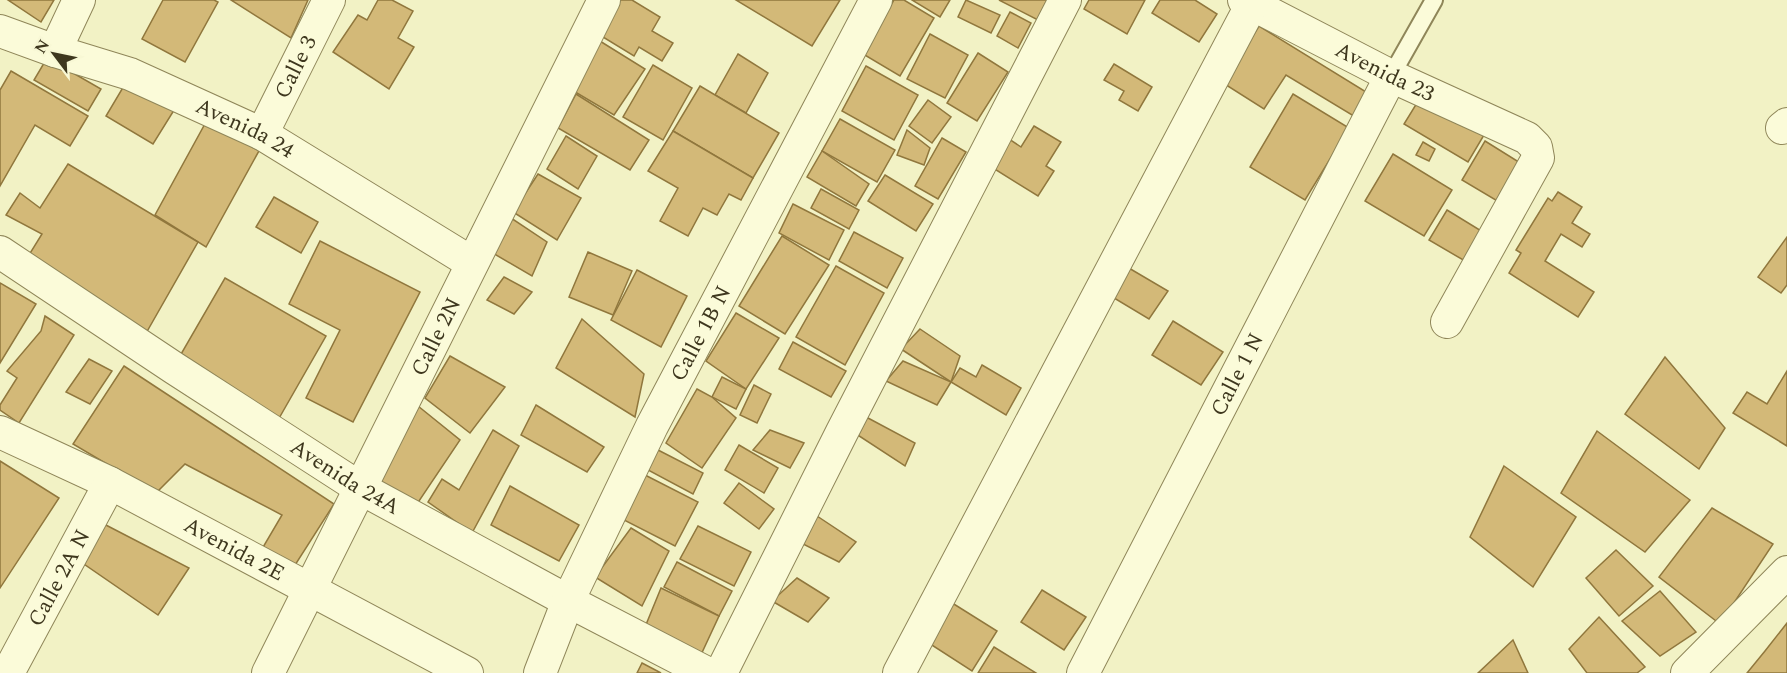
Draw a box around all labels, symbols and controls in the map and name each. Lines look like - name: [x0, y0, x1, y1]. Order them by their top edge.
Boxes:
- north arrow: [24, 24, 84, 84]
- street label: Calle 3: [266, 30, 325, 104]
- street label: Avenida 23: [1329, 33, 1440, 110]
- text: N: [28, 35, 56, 58]
- street label: Avenida 24: [190, 89, 301, 167]
- street label: Calle 1B N: [662, 280, 740, 387]
- street label: Calle 2N: [402, 291, 470, 382]
- street label: Calle 1 N: [1202, 327, 1272, 422]
- street label: Avenida 24A: [284, 431, 406, 523]
- street label: Avenida 2E: [178, 509, 291, 590]
- street label: Calle 2A N: [19, 523, 99, 633]

